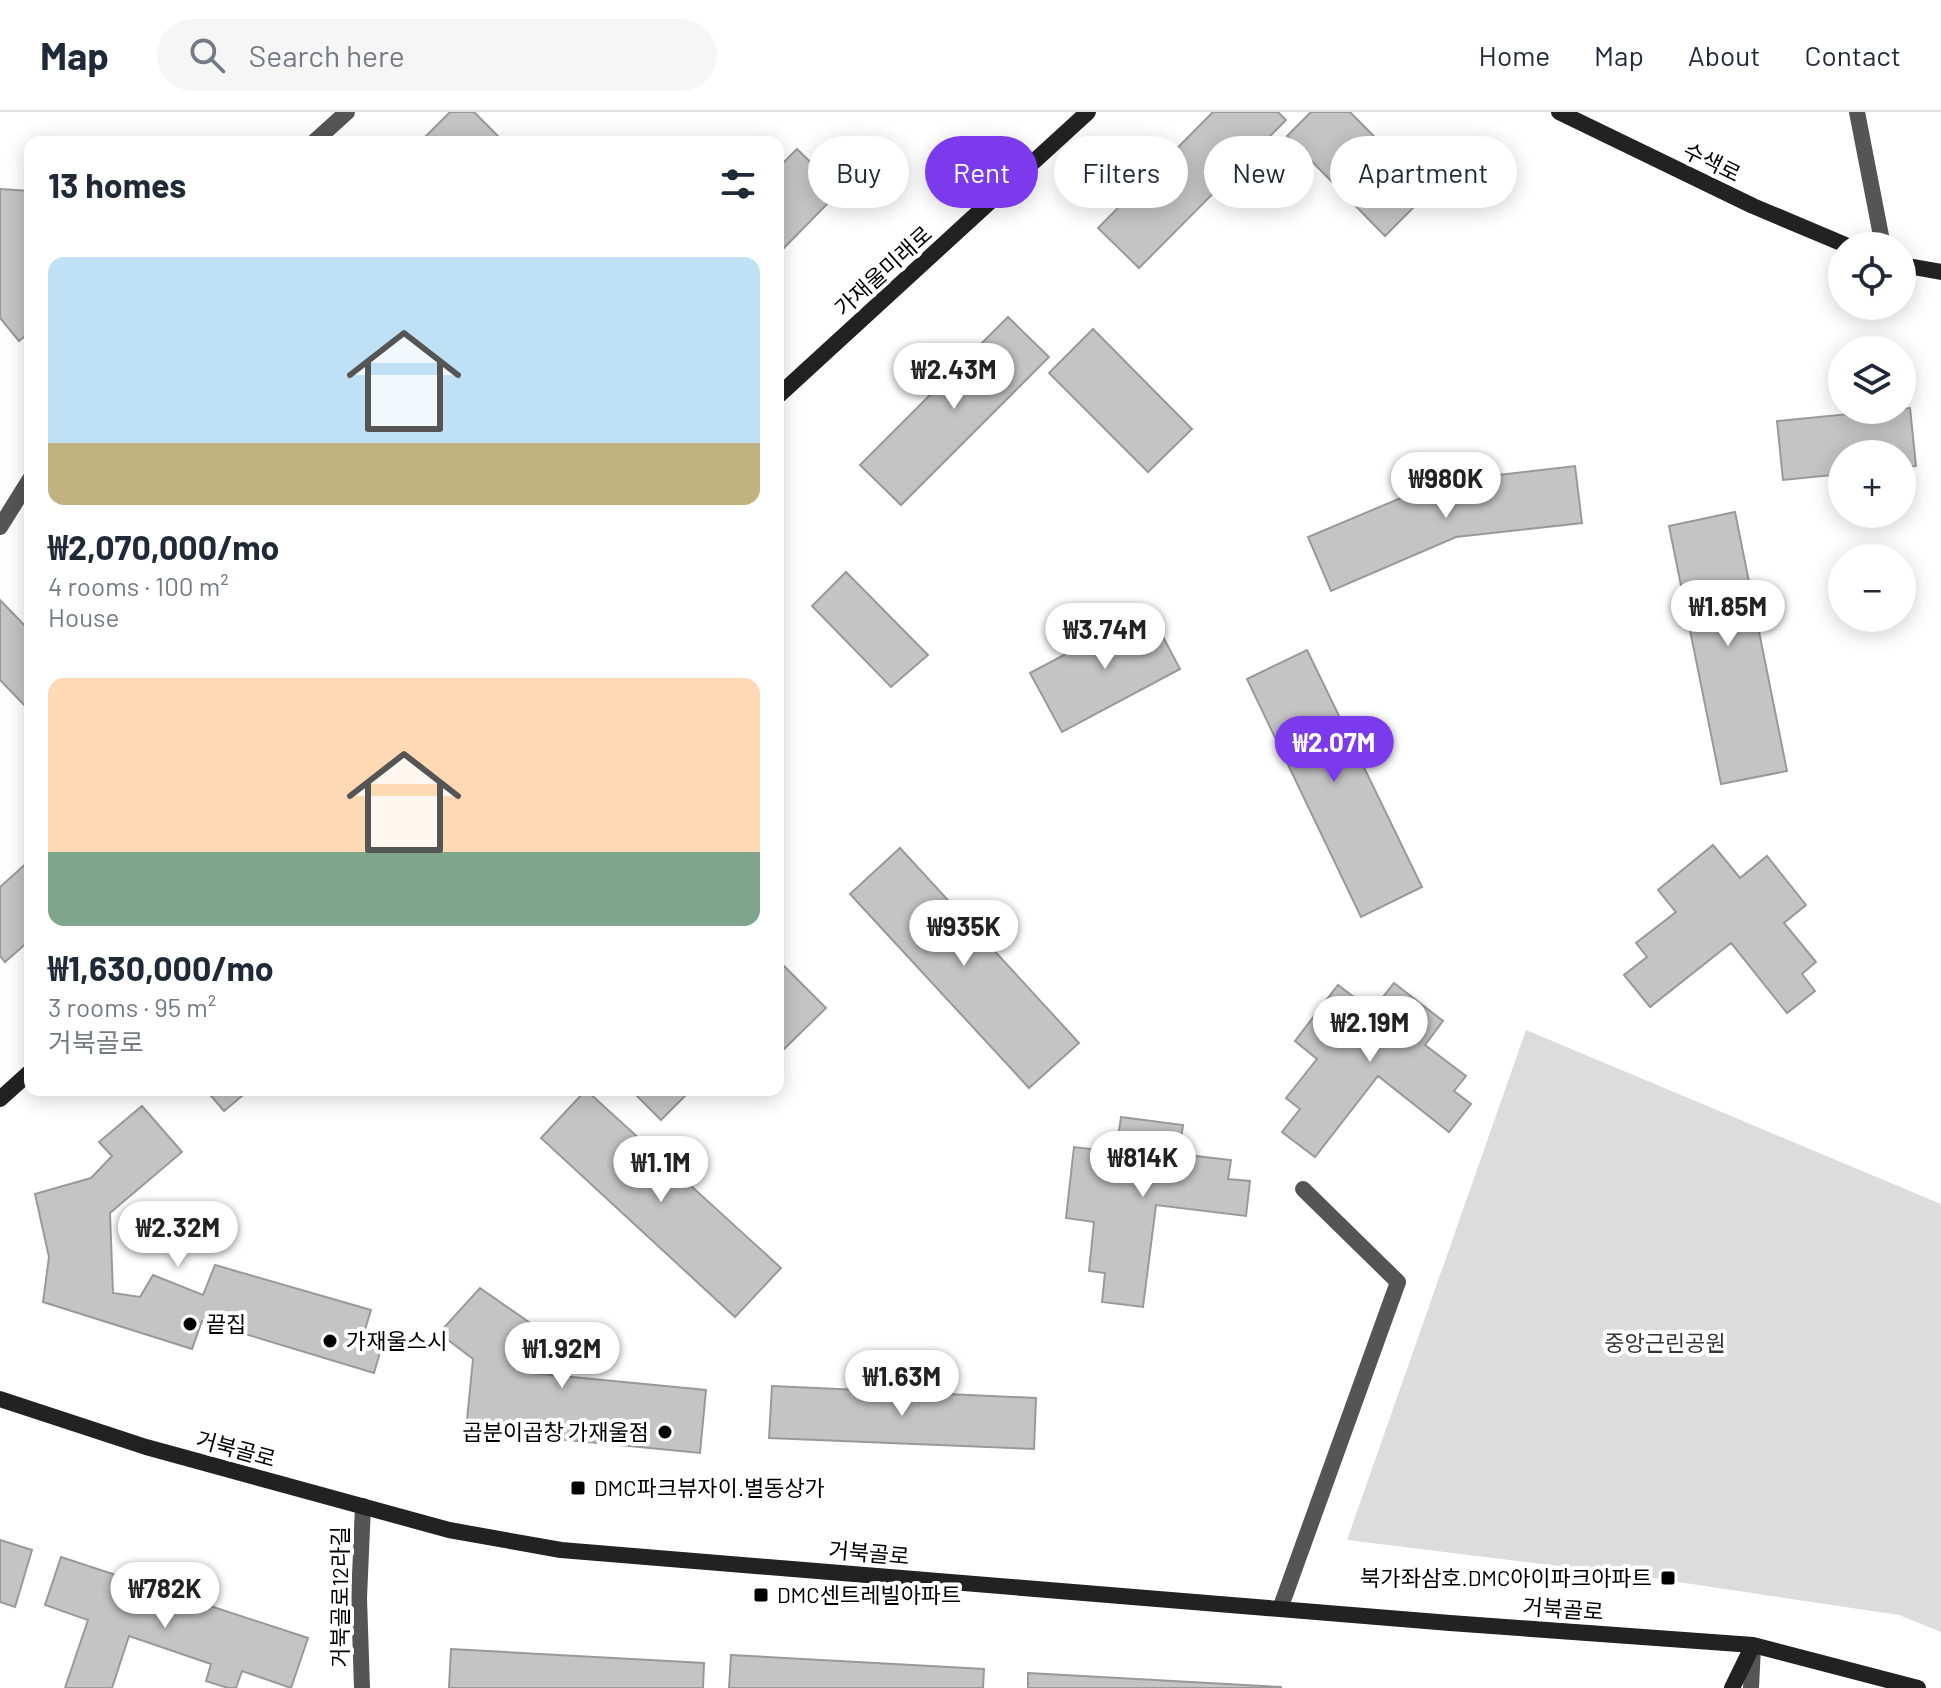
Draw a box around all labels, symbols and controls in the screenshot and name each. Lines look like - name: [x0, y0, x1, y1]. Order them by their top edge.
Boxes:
- search box: [157, 19, 717, 91]
- text: Map: [40, 32, 109, 78]
- icon: search: [185, 33, 229, 77]
- text: Search here: [249, 37, 405, 73]
- text: Home: [1479, 38, 1550, 72]
- text: Map: [1594, 38, 1644, 72]
- text: About: [1688, 38, 1760, 72]
- text: Contact: [1804, 38, 1901, 72]
- chip: Buy: [808, 136, 909, 208]
- chip: Rent: [925, 136, 1038, 208]
- chip: Filters: [1054, 136, 1188, 208]
- chip: New: [1204, 136, 1314, 208]
- chip: Apartment: [1330, 136, 1517, 208]
- street label: 수색로: [1679, 136, 1745, 186]
- icon: filters: [716, 162, 760, 206]
- text: 13 homes: [48, 164, 186, 205]
- street label: 가재울미래로: [829, 220, 936, 321]
- map controls: [1828, 232, 1916, 632]
- button: locate: [1828, 232, 1916, 320]
- icon: home: [332, 309, 476, 453]
- button: layers: [1828, 336, 1916, 424]
- pin: ₩2.43M: [889, 343, 1019, 411]
- text: ₩2.43M: [911, 353, 997, 384]
- button: +: [1828, 440, 1916, 528]
- pin: ₩980K: [1390, 452, 1502, 520]
- text: ₩980K: [1409, 462, 1483, 493]
- text: ₩2,070,000/mo: [48, 526, 279, 567]
- button: −: [1828, 544, 1916, 632]
- text: 4 rooms · 100 m²: [48, 570, 229, 601]
- pin: ₩1.85M: [1663, 580, 1793, 648]
- text: ₩1.85M: [1689, 590, 1767, 621]
- text: House: [48, 601, 119, 632]
- pin: ₩3.74M: [1040, 603, 1170, 671]
- text: ₩3.74M: [1063, 613, 1147, 644]
- pin: ₩2.07M: [1269, 716, 1399, 784]
- text: ₩2.07M: [1293, 726, 1375, 757]
- icon: home: [332, 730, 476, 874]
- pin: ₩935K: [908, 900, 1020, 968]
- text: ₩935K: [927, 910, 1001, 941]
- text: ₩1,630,000/mo: [48, 947, 274, 988]
- text: 3 rooms · 95 m²: [48, 991, 216, 1022]
- pin: ₩2.19M: [1305, 996, 1435, 1064]
- text: ₩2.19M: [1331, 1006, 1409, 1037]
- text: 거북골로: [48, 1026, 144, 1057]
- pin: ₩814K: [1087, 1131, 1199, 1199]
- pin: ₩1.1M: [605, 1136, 717, 1204]
- text: ₩814K: [1108, 1141, 1178, 1172]
- text: ₩1.1M: [631, 1146, 691, 1177]
- pin: ₩2.32M: [113, 1201, 243, 1269]
- text: ₩2.32M: [136, 1211, 220, 1242]
- place label: 끝집: [206, 1310, 246, 1336]
- marker: 끝집: [181, 1315, 199, 1333]
- pin: ₩1.92M: [497, 1322, 627, 1390]
- place label: 가재울스시: [346, 1327, 447, 1353]
- park label: 중앙근린공원: [1604, 1329, 1726, 1355]
- marker: 가재울스시: [321, 1332, 339, 1350]
- text: ₩1.92M: [523, 1332, 601, 1363]
- pin: ₩1.63M: [837, 1350, 967, 1418]
- text: ₩1.63M: [863, 1360, 941, 1391]
- place label: 곱분이곱창 가재울점: [462, 1418, 649, 1444]
- marker: 곱분이곱창 가재울점: [656, 1423, 674, 1441]
- street label: 거북골로: [194, 1425, 279, 1471]
- place label: DMC파크뷰자이.별동상가: [594, 1474, 825, 1500]
- marker: DMC파크뷰자이.별동상가: [569, 1479, 587, 1497]
- street label: 거북골로12라길: [326, 1527, 352, 1667]
- street label: 거북골로: [828, 1536, 911, 1568]
- pin: ₩782K: [109, 1562, 221, 1630]
- place label: 북가좌삼호.DMC아이파크아파트: [1360, 1564, 1652, 1590]
- marker: 북가좌삼호.DMC아이파크아파트: [1659, 1569, 1677, 1587]
- text: ₩782K: [128, 1572, 202, 1603]
- place label: DMC센트레빌아파트: [777, 1581, 961, 1607]
- marker: DMC센트레빌아파트: [752, 1586, 770, 1604]
- street label: 거북골로: [1522, 1592, 1604, 1624]

